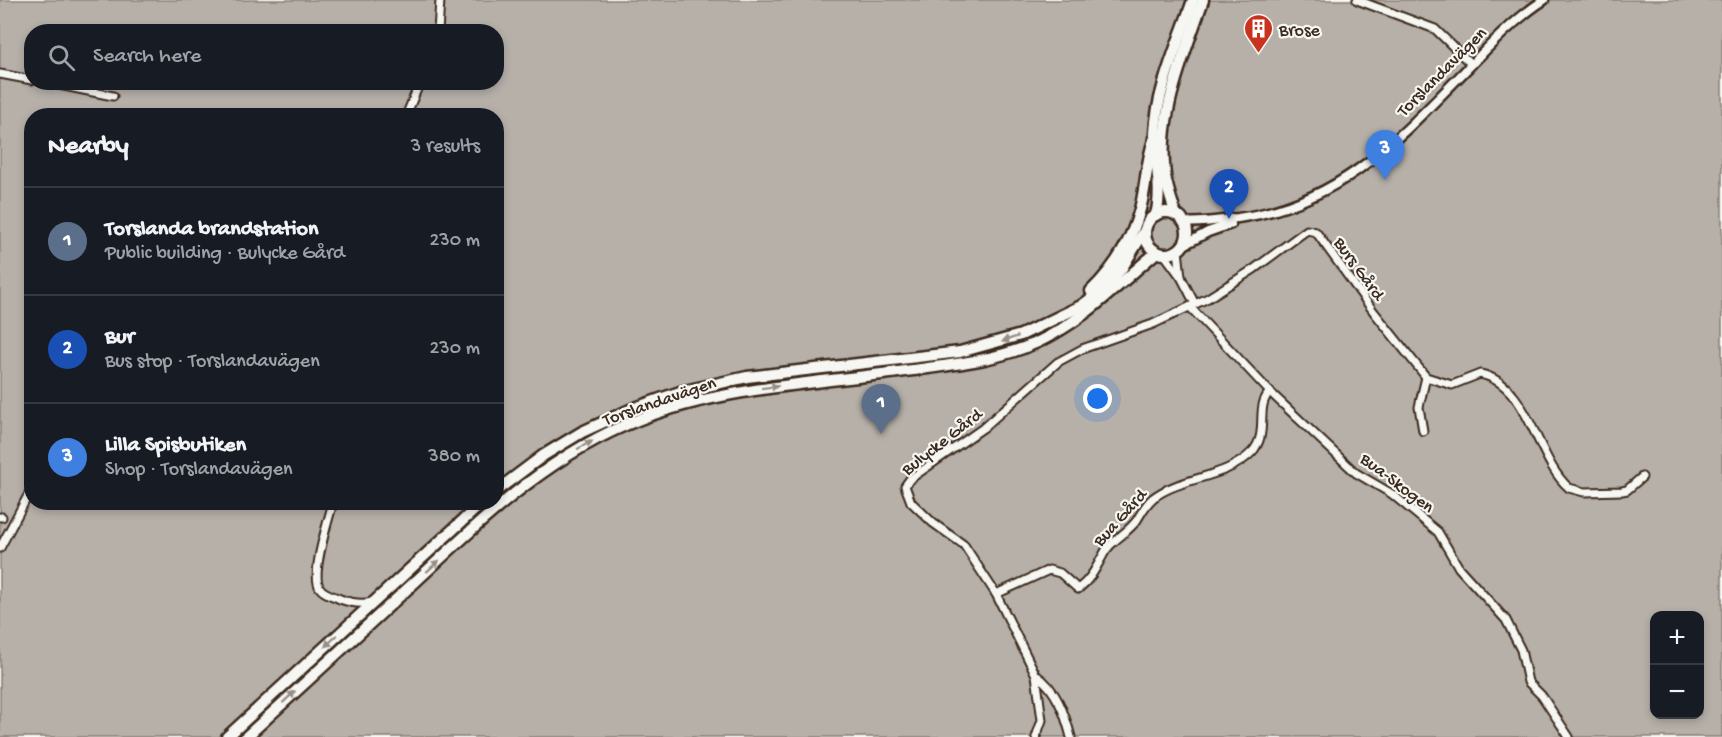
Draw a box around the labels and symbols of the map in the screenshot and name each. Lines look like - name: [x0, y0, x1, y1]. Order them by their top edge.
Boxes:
- building icon: Brose: [1242, 13, 1274, 55]
- place label: Brose: [1278, 21, 1321, 42]
- street label: Torslandavägen: [1393, 23, 1492, 123]
- pin: 3: [1366, 130, 1404, 180]
- pin: 2: [1210, 170, 1248, 219]
- street label: Burs Gård: [1327, 233, 1389, 306]
- one-way arrow: [1001, 335, 1019, 345]
- street label: Torslandavägen: [600, 373, 720, 432]
- one-way arrow: [761, 382, 780, 392]
- pin: 1: [862, 384, 900, 434]
- your location: [1083, 384, 1112, 413]
- street label: Bulycke Gård: [897, 404, 988, 482]
- one-way arrow: [577, 440, 594, 450]
- street label: Bua-Skogen: [1355, 449, 1438, 519]
- street label: Bua Gård: [1089, 484, 1153, 553]
- one-way arrow: [425, 559, 439, 573]
- one-way arrow: [324, 634, 339, 648]
- one-way arrow: [281, 691, 296, 704]

